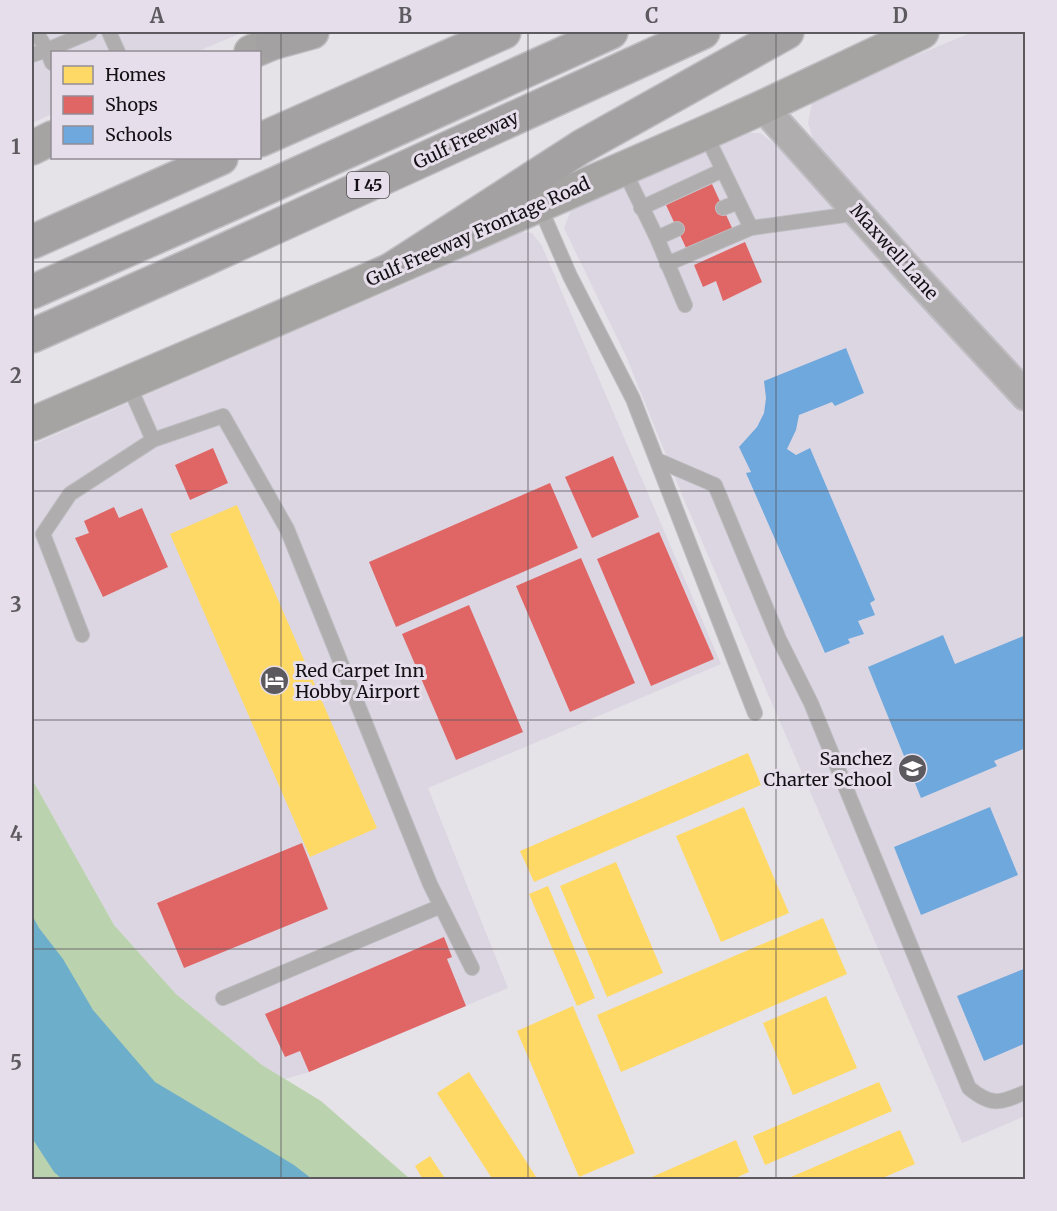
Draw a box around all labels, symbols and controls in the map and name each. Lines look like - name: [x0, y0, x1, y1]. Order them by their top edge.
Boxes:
- text: A: [149, 3, 165, 28]
- text: B: [398, 3, 412, 28]
- text: C: [645, 3, 659, 28]
- text: D: [892, 3, 908, 28]
- legend: [51, 51, 261, 159]
- text: Homes: [105, 63, 166, 86]
- text: Shops: [105, 93, 158, 116]
- street label: Gulf Freeway: [410, 105, 522, 174]
- text: Schools: [105, 123, 173, 146]
- text: 1: [11, 134, 21, 159]
- road number: I 45: [347, 172, 389, 198]
- street label: Gulf Freeway Frontage Road: [362, 172, 593, 291]
- street label: Maxwell Lane: [845, 199, 943, 304]
- text: 2: [10, 363, 22, 388]
- text: 3: [10, 592, 22, 617]
- place label: Red Carpet Inn Hobby Airport: [295, 659, 425, 703]
- hotel icon: Red Carpet Inn Hobby Airport: [258, 665, 290, 697]
- place label: Sanchez Charter School: [764, 747, 892, 791]
- school or university icon: Sanchez Charter School: [897, 753, 929, 785]
- text: 4: [10, 821, 23, 846]
- text: 5: [10, 1050, 22, 1075]

